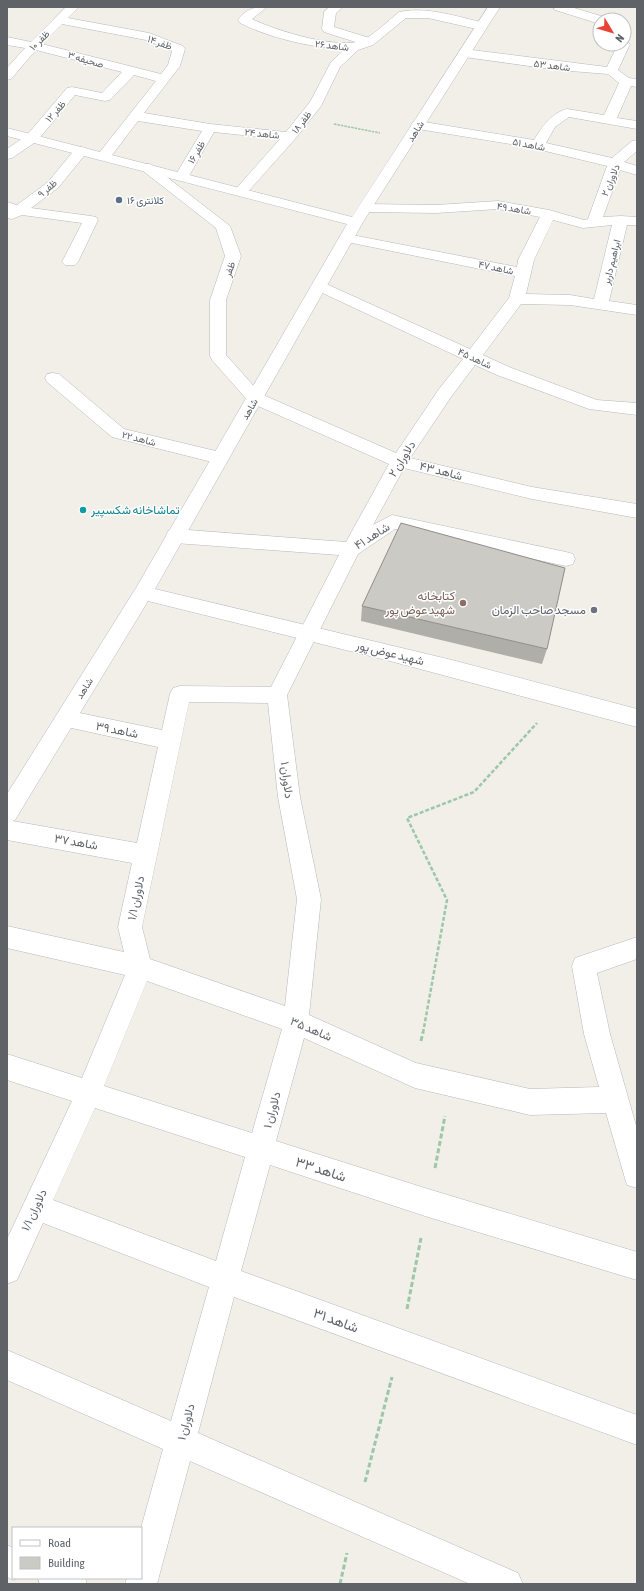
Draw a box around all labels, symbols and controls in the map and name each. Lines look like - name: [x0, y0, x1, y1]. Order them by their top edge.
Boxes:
- north arrow: [592, 12, 632, 52]
- street label: ظفر ۱۰: [27, 28, 53, 53]
- text: N: [613, 32, 627, 44]
- street label: ظفر ۱۴: [146, 33, 174, 53]
- street label: شاهد ۲۶: [314, 38, 350, 53]
- street label: صحیفه ۳: [66, 49, 105, 71]
- street label: شاهد ۵۳: [533, 58, 571, 73]
- street label: ظفر ۱۲: [43, 98, 69, 125]
- street label: ظفر ۱۸: [289, 108, 315, 136]
- street label: شاهد: [405, 119, 426, 144]
- street label: شاهد ۲۴: [244, 126, 280, 141]
- street label: شاهد ۵۱: [512, 136, 546, 153]
- street label: ظفر ۱۶: [186, 138, 208, 166]
- street label: دلاوران ۲: [599, 163, 623, 198]
- street label: ظفر ۹: [36, 177, 60, 200]
- marker: کلانتری ۱۶: [114, 195, 124, 205]
- place label: کلانتری ۱۶: [127, 195, 165, 207]
- street label: شاهد ۴۹: [496, 200, 532, 217]
- street label: ابراهیم داربر: [600, 238, 623, 287]
- street label: شاهد ۴۷: [477, 258, 515, 277]
- street label: ظفر: [221, 260, 238, 279]
- street label: شاهد ۴۵: [456, 346, 493, 371]
- street label: شاهد: [239, 397, 260, 422]
- street label: شاهد ۲۲: [121, 429, 157, 448]
- street label: دلاوران ۲: [385, 438, 420, 480]
- street label: شاهد ۴۳: [418, 459, 464, 483]
- place label: تماشاخانه شکسپیر: [90, 503, 180, 518]
- marker: تماشاخانه شکسپیر: [78, 505, 88, 515]
- street label: شاهد ۴۱: [352, 520, 392, 552]
- place label: کتابخانه شهید عوض پور: [384, 589, 455, 618]
- marker: کتابخانه شهید عوض پور: [458, 598, 468, 608]
- place label: مسجد صاحب الزمان: [492, 603, 586, 618]
- marker: مسجد صاحب الزمان: [589, 605, 599, 615]
- street label: شهید عوض پور: [353, 638, 426, 669]
- street label: شاهد: [74, 676, 95, 701]
- street label: شاهد ۳۹: [95, 719, 139, 741]
- street label: دلاوران ۱: [277, 761, 296, 800]
- street label: شاهد ۳۷: [53, 831, 99, 853]
- street label: دلاوران ۱/۱: [125, 874, 149, 922]
- street label: شاهد ۳۵: [288, 1014, 334, 1044]
- street label: دلاوران ۱: [260, 1090, 285, 1130]
- street label: شاهد ۳۳: [294, 1153, 348, 1185]
- street label: دلاوران ۱/۱: [18, 1187, 51, 1234]
- street label: شاهد ۳۱: [311, 1304, 361, 1336]
- street label: دلاوران ۱: [174, 1402, 199, 1442]
- legend: [12, 1527, 142, 1579]
- text: Road: [48, 1536, 71, 1550]
- text: Building: [48, 1556, 86, 1570]

